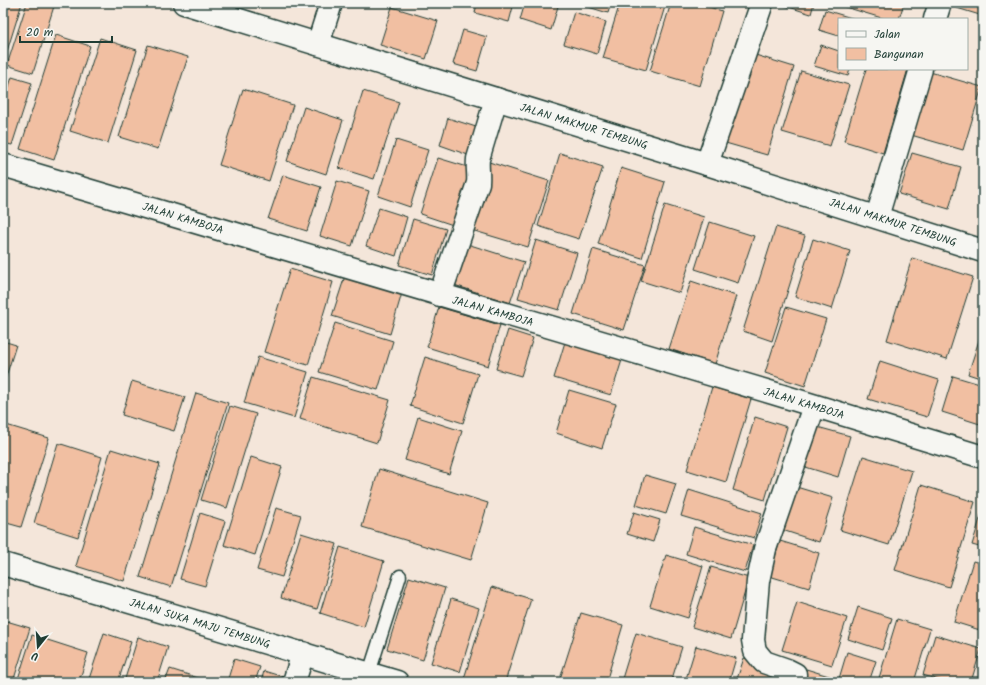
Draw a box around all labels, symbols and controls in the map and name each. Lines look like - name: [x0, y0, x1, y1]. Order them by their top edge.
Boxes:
- scale bar: [20, 18, 112, 44]
- legend: [838, 18, 968, 70]
- text: 20 m: [26, 23, 54, 42]
- text: Jalan: [874, 25, 900, 44]
- text: Bangunan: [874, 45, 924, 64]
- street label: JALAN MAKMUR TEMBUNG: [517, 99, 650, 155]
- street label: JALAN MAKMUR TEMBUNG: [827, 194, 959, 252]
- street label: JALAN KAMBOJA: [140, 198, 226, 240]
- street label: JALAN KAMBOJA: [450, 292, 536, 332]
- street label: JALAN KAMBOJA: [761, 383, 847, 425]
- street label: JALAN SUKA MAJU TEMBUNG: [127, 594, 272, 654]
- north arrow: [18, 627, 58, 667]
- text: U: [29, 646, 41, 665]

